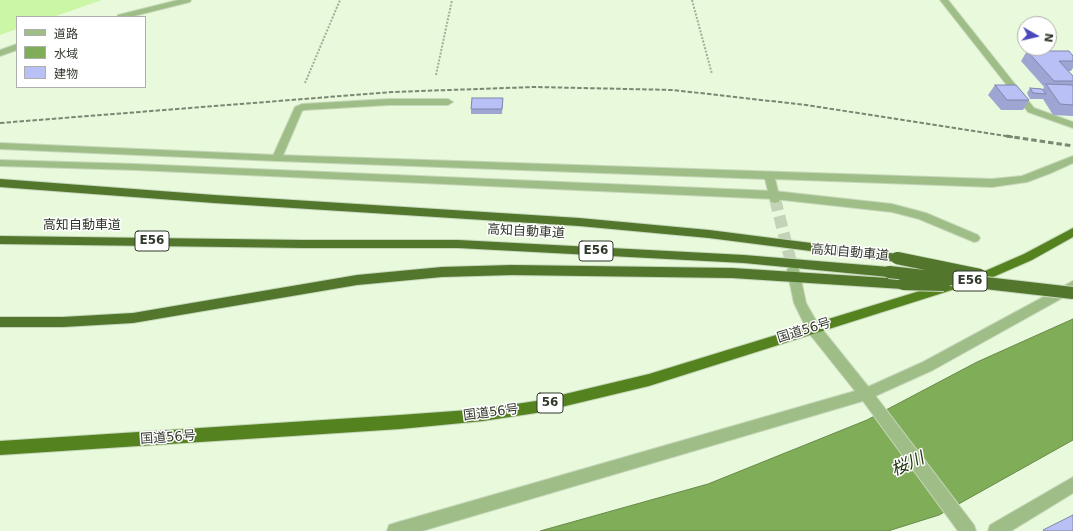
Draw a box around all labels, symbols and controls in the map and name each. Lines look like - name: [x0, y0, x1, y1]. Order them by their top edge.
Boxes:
- legend: [16, 16, 146, 88]
- north arrow: [1017, 16, 1057, 56]
- text: 道路: [54, 27, 78, 41]
- text: N: [1041, 32, 1055, 43]
- text: 水域: [54, 47, 78, 61]
- text: 建物: [54, 67, 78, 81]
- street label: 高知自動車道: [43, 218, 121, 234]
- street label: 高知自動車道: [487, 222, 565, 242]
- road number: E56: [135, 231, 169, 251]
- road number: E56: [579, 241, 613, 261]
- street label: 高知自動車道: [810, 242, 890, 264]
- road number: E56: [953, 271, 987, 291]
- street label: 国道56号: [775, 315, 833, 347]
- road number: 56: [537, 393, 563, 413]
- street label: 国道56号: [462, 402, 520, 424]
- street label: 国道56号: [140, 428, 196, 448]
- water label: 桜川: [888, 449, 928, 481]

